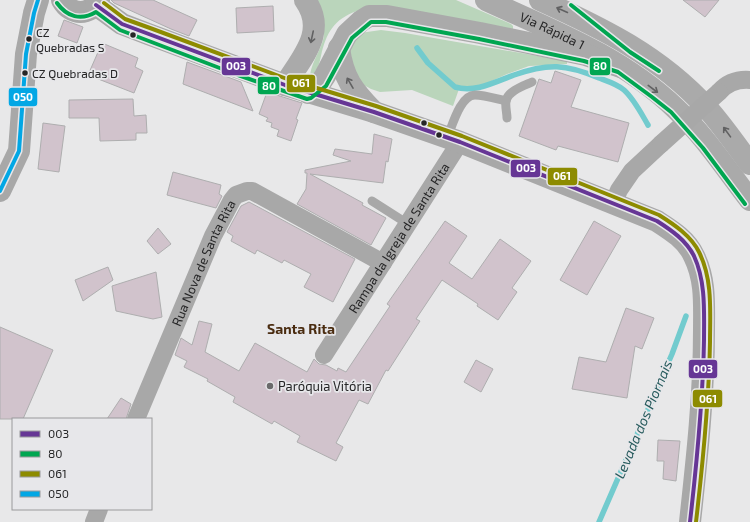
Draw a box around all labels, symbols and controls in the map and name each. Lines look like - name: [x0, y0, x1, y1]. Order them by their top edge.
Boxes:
- one-way arrow: [556, 6, 568, 13]
- street label: Via Rápida 1: [517, 8, 587, 53]
- place label: CZ Quebradas S: [36, 25, 105, 55]
- unlabelled marker: [128, 30, 138, 40]
- one-way arrow: [308, 30, 316, 43]
- marker: CZ Quebradas S: [24, 34, 34, 44]
- line badge: 003: [221, 57, 251, 76]
- line badge: 80: [589, 57, 611, 76]
- text: 003: [226, 59, 246, 72]
- text: 80: [593, 59, 607, 72]
- place label: CZ Quebradas D: [32, 66, 118, 81]
- marker: CZ Quebradas D: [20, 68, 30, 78]
- line badge: 061: [286, 74, 316, 93]
- line badge: 80: [257, 76, 280, 95]
- text: 061: [292, 76, 310, 89]
- one-way arrow: [345, 77, 353, 89]
- text: 80: [262, 79, 276, 92]
- one-way arrow: [647, 85, 658, 94]
- line badge: 050: [8, 87, 38, 107]
- text: 050: [13, 90, 33, 103]
- unlabelled marker: [419, 118, 429, 128]
- one-way arrow: [723, 127, 731, 138]
- unlabelled marker: [434, 130, 444, 140]
- line badge: 003: [510, 159, 541, 178]
- street label: Rampa da Igreja de Santa Rita: [345, 160, 453, 316]
- text: 003: [516, 161, 536, 174]
- line badge: 061: [547, 167, 578, 186]
- text: 061: [553, 169, 571, 182]
- street label: Rua Nova de Santa Rita: [168, 197, 239, 328]
- district label: Santa Rita: [267, 320, 335, 337]
- water label: Levada dos Piornais: [610, 357, 676, 481]
- line badge: 003: [688, 359, 718, 379]
- text: 003: [693, 362, 713, 375]
- place label: Paróquia Vitória: [278, 378, 372, 394]
- marker: Paróquia Vitória: [265, 381, 275, 391]
- line badge: 061: [692, 389, 723, 408]
- text: 061: [699, 392, 717, 405]
- legend: [12, 418, 152, 510]
- text: 003: [48, 426, 69, 440]
- text: 80: [48, 446, 63, 460]
- text: 061: [48, 466, 67, 480]
- text: 050: [48, 486, 69, 500]

